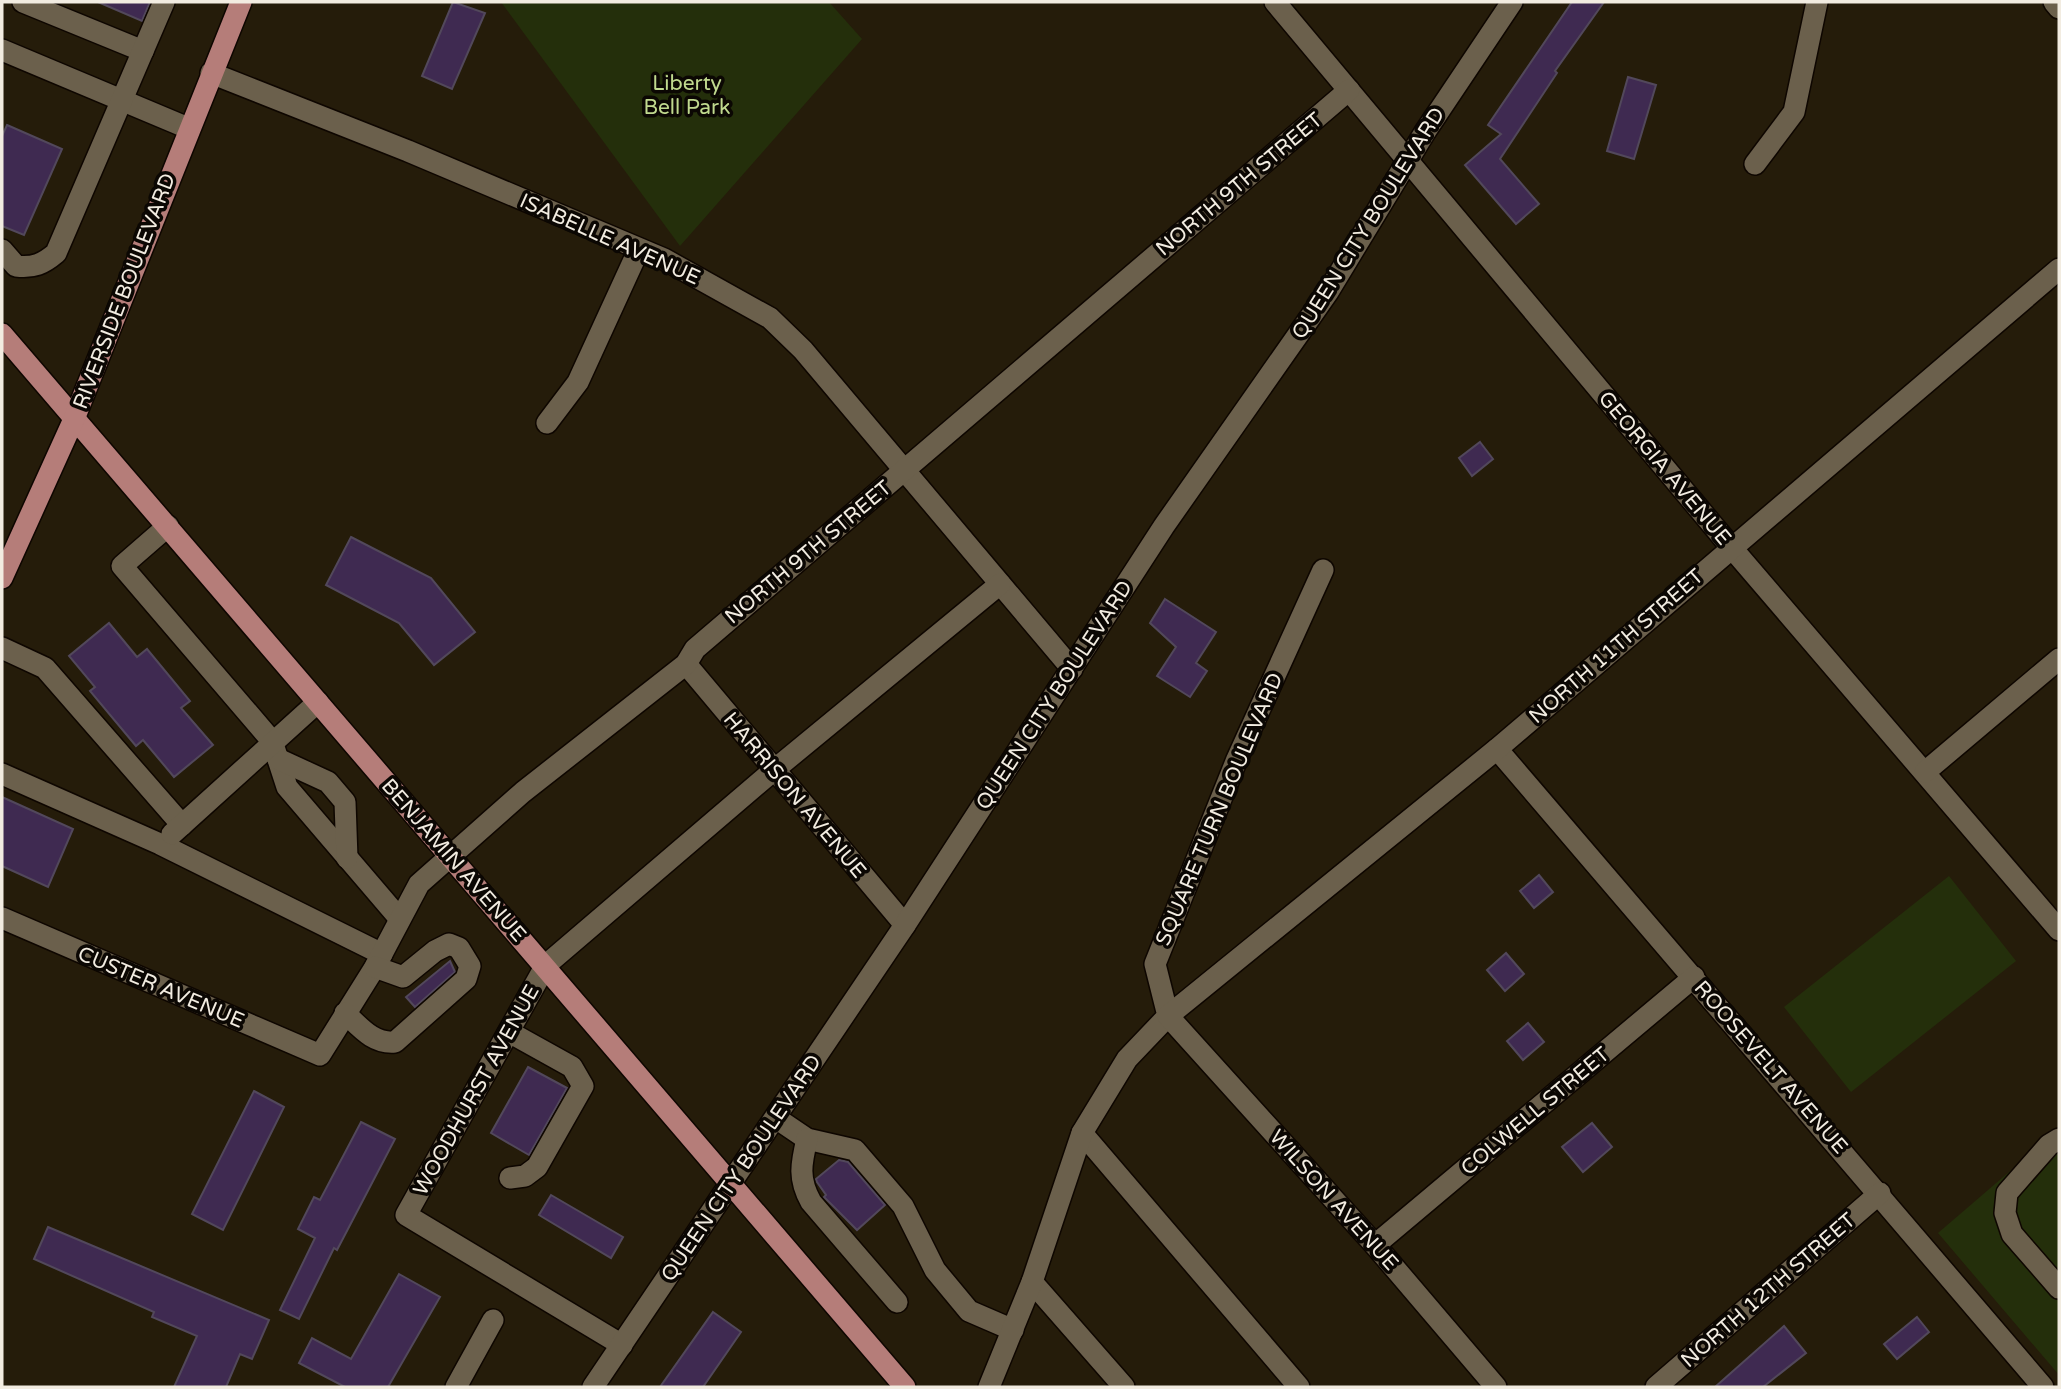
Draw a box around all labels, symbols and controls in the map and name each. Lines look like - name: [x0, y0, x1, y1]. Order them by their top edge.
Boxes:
- park label: Liberty Bell Park: [643, 71, 731, 120]
- street label: QUEEN CITY BOULEVARD: [1287, 103, 1450, 344]
- street label: NORTH 9TH STREET: [1151, 107, 1328, 261]
- street label: RIVERSIDE BOULEVARD: [68, 170, 181, 413]
- street label: ISABELLE AVENUE: [516, 188, 704, 290]
- street label: GEORGIA AVENUE: [1593, 386, 1736, 550]
- street label: NORTH 9TH STREET: [720, 475, 897, 629]
- street label: NORTH 11TH STREET: [1524, 564, 1709, 729]
- street label: QUEEN CITY BOULEVARD: [971, 576, 1138, 815]
- street label: SQUARE TURN BOULEVARD: [1151, 669, 1288, 949]
- street label: HARRISON AVENUE: [718, 707, 871, 883]
- street label: BENJAMIN AVENUE: [376, 774, 531, 947]
- street label: CUSTER AVENUE: [74, 941, 248, 1034]
- street label: ROOSEVELT AVENUE: [1689, 976, 1853, 1159]
- street label: WOODHURST AVENUE: [408, 980, 545, 1200]
- street label: COLWELL STREET: [1456, 1042, 1615, 1181]
- street label: QUEEN CITY BOULEVARD: [656, 1050, 827, 1286]
- street label: WILSON AVENUE: [1264, 1125, 1403, 1276]
- street label: NORTH 12TH STREET: [1676, 1208, 1861, 1373]

